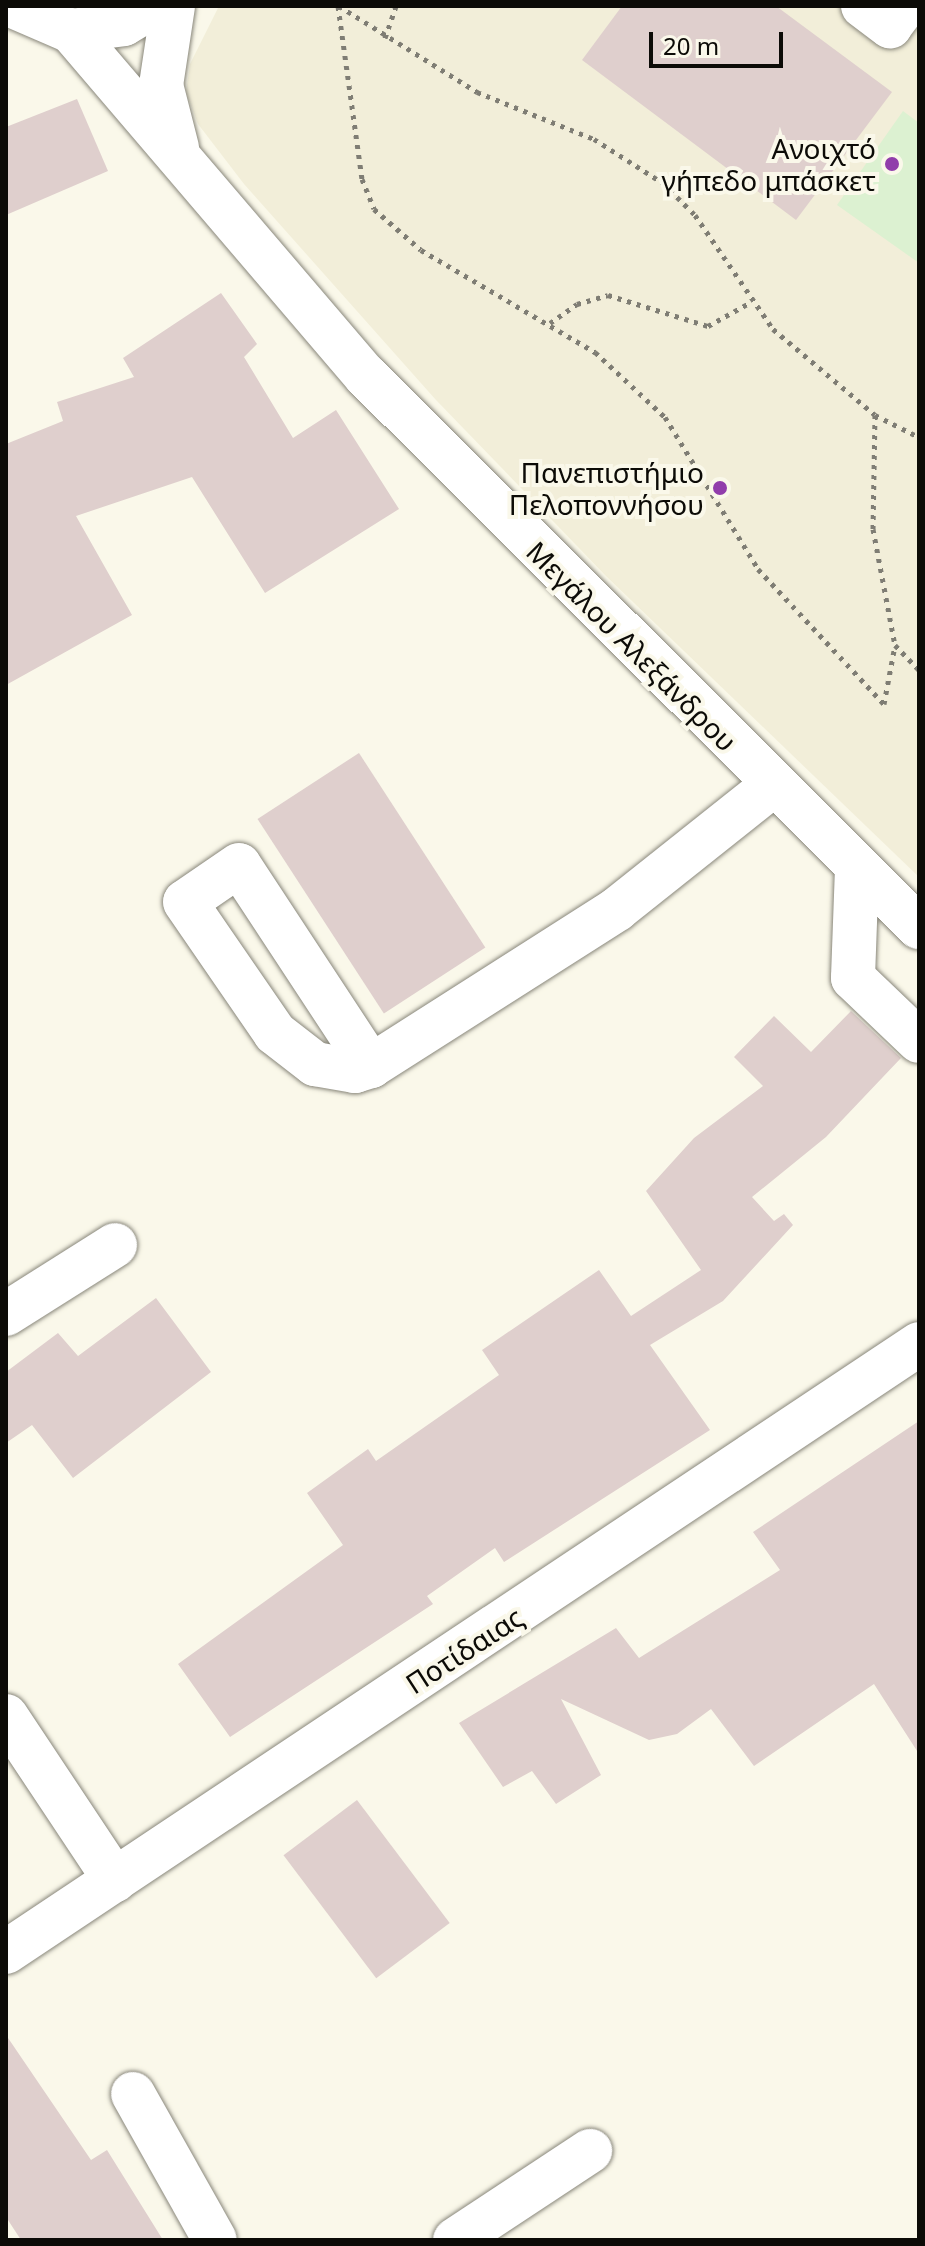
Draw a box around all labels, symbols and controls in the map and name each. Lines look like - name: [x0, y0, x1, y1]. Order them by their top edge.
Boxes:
- scale bar: [653, 16, 787, 66]
- text: 20 m: [663, 29, 719, 62]
- place label: Ανοιχτό γήπεδο μπάσκετ: [662, 131, 876, 197]
- marker: Ανοιχτό γήπεδο μπάσκετ: [883, 155, 901, 173]
- place label: Πανεπιστήμιο Πελοποννήσου: [509, 455, 704, 521]
- marker: Πανεπιστήμιο Πελοποννήσου: [711, 479, 729, 497]
- street label: Μεγάλου Αλεξάνδρου: [520, 534, 744, 758]
- street label: Ποτίδαιας: [399, 1600, 529, 1700]

